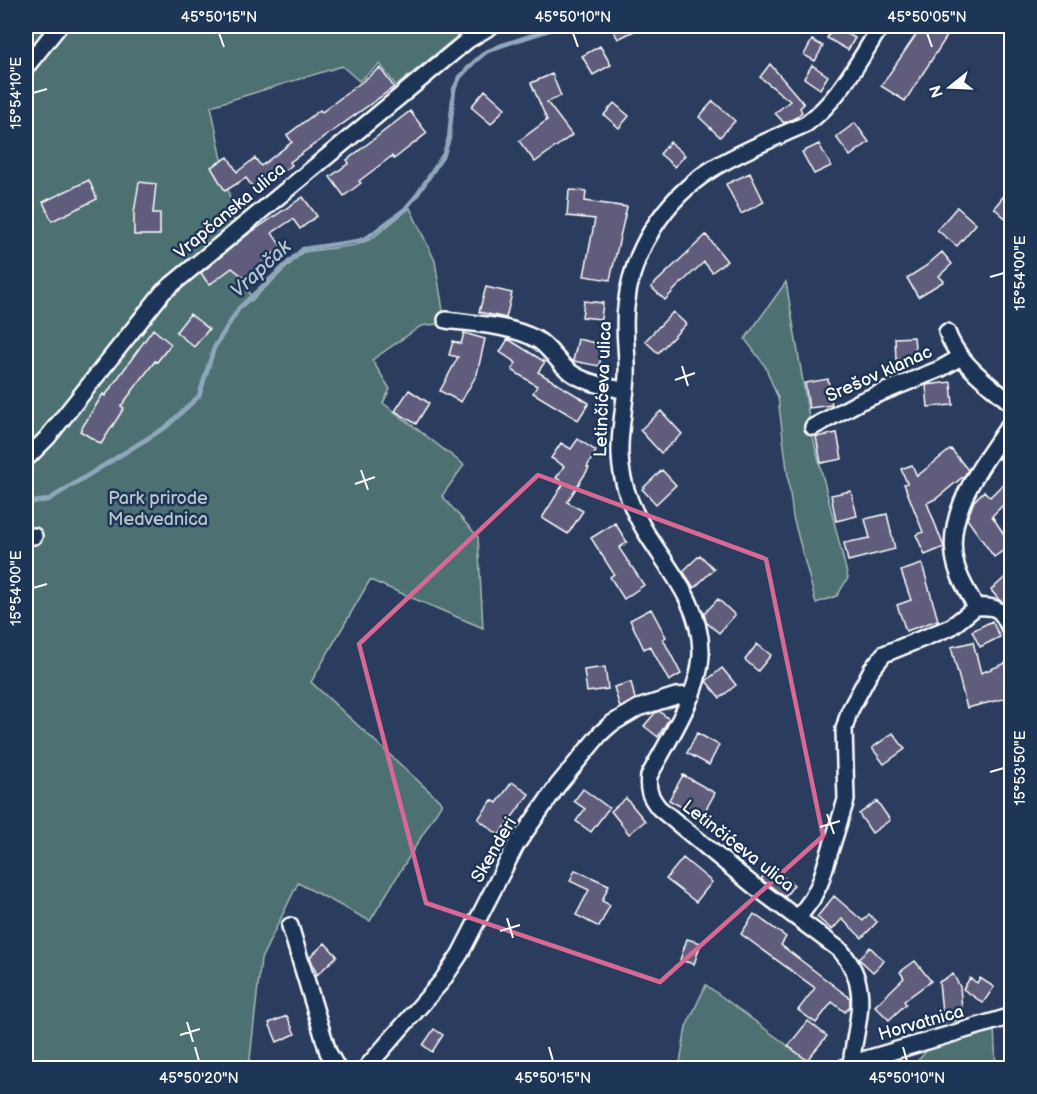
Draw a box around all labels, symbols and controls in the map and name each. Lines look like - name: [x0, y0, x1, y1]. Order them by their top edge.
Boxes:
- text: 45°50'15"N: [181, 8, 257, 27]
- text: 45°50'10"N: [535, 8, 611, 27]
- text: 45°50'05"N: [887, 8, 967, 27]
- text: 15°54'10"E: [7, 57, 26, 129]
- north arrow: [920, 57, 980, 117]
- text: N: [926, 83, 948, 100]
- street label: Vrapčanska ulica: [170, 158, 290, 264]
- water label: Vrapčak: [226, 234, 297, 303]
- text: 15°54'00"E: [1011, 235, 1030, 311]
- street label: Letinčićeva ulica: [590, 321, 616, 457]
- street label: Srešov klanac: [823, 341, 935, 407]
- park label: Park prirode Medvednica: [108, 488, 208, 530]
- text: 15°54'00"E: [7, 550, 26, 626]
- text: 15°53'50"E: [1011, 730, 1030, 806]
- street label: Letinčićeva ulica: [678, 796, 798, 896]
- street label: Skenderi: [467, 814, 521, 886]
- street label: Horvatnica: [876, 1001, 966, 1045]
- text: 45°50'20"N: [159, 1069, 239, 1088]
- text: 45°50'15"N: [515, 1069, 591, 1088]
- text: 45°50'10"N: [869, 1069, 945, 1088]

